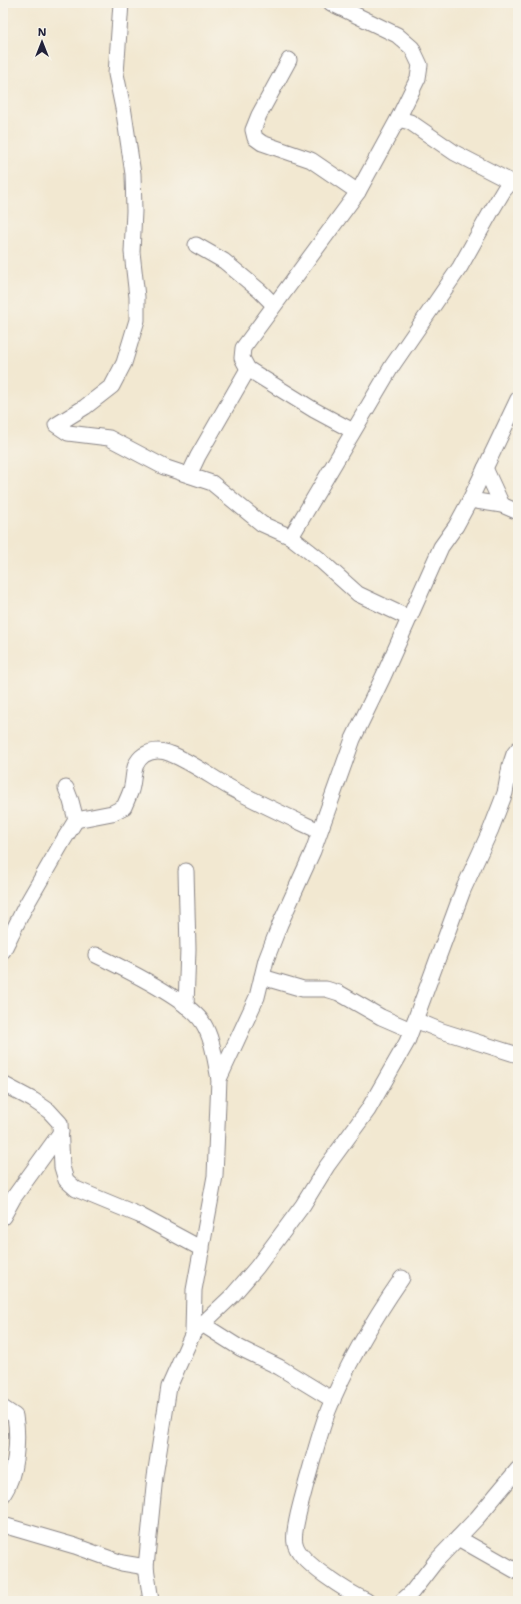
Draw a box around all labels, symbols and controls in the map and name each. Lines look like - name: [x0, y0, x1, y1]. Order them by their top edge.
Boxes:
- north arrow: [22, 22, 62, 62]
- text: N: [38, 25, 47, 40]

